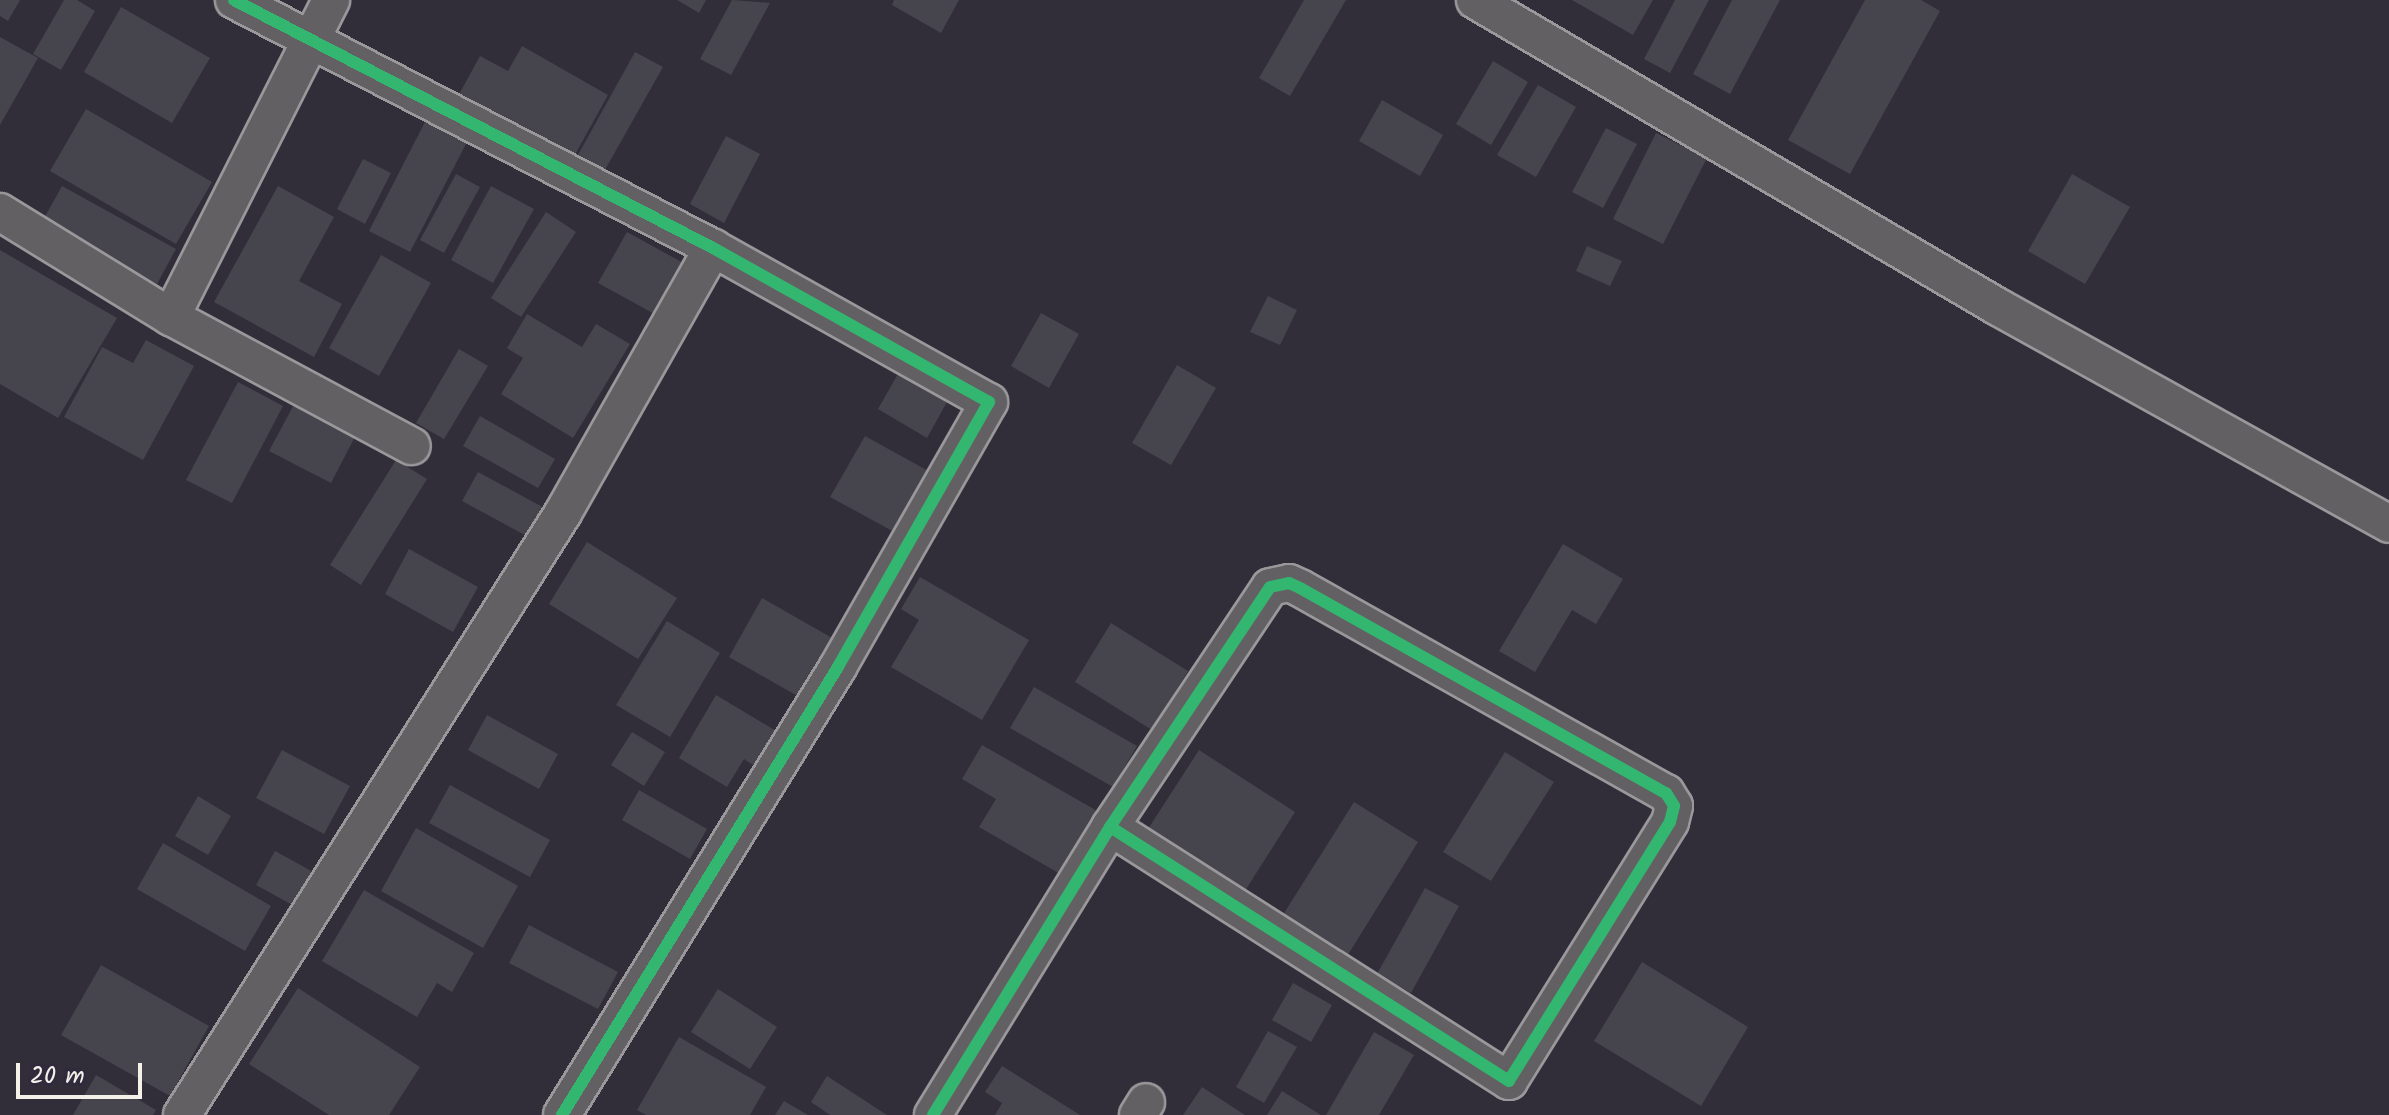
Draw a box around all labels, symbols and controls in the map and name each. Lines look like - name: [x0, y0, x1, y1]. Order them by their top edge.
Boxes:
- scale bar: [20, 1047, 146, 1097]
- text: 20 m: [30, 1057, 85, 1096]

